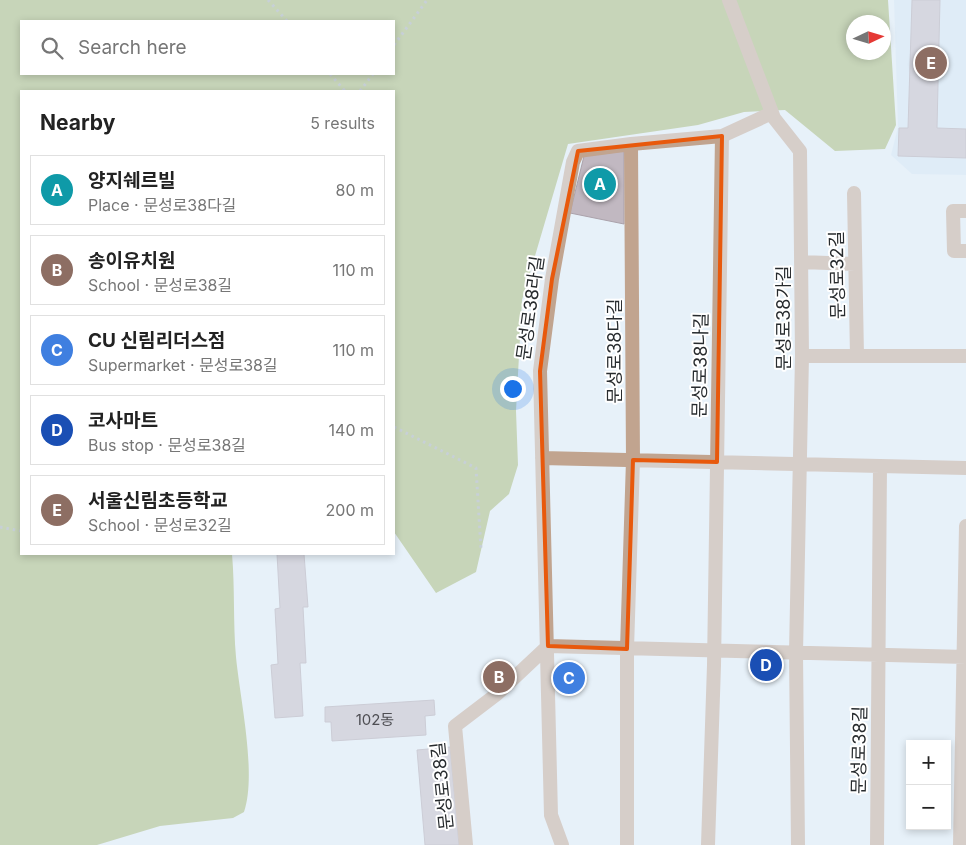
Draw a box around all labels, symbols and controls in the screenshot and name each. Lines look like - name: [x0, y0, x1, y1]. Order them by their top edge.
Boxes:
- north arrow: [846, 15, 891, 60]
- search box: [20, 20, 395, 75]
- icon: search: [38, 34, 66, 62]
- text: Search here: [78, 36, 187, 59]
- pin: E: [915, 44, 947, 82]
- text: Nearby: [40, 110, 115, 135]
- text: 5 results: [310, 113, 375, 133]
- pin: A: [584, 165, 616, 203]
- text: 양지쉐르빌: [88, 169, 175, 192]
- text: A: [51, 180, 63, 200]
- text: 80 m: [335, 180, 374, 200]
- text: Place · 문성로38다길: [88, 195, 237, 215]
- street label: 문성로32길: [826, 231, 848, 319]
- text: 송이유치원: [88, 249, 175, 272]
- street label: 문성로38라길: [512, 255, 548, 361]
- text: B: [52, 260, 62, 280]
- text: 110 m: [332, 260, 374, 280]
- street label: 문성로38가길: [773, 265, 794, 371]
- text: School · 문성로38길: [88, 275, 232, 295]
- street label: 문성로38다길: [604, 298, 625, 404]
- street label: 문성로38나길: [689, 312, 711, 418]
- text: CU 신림리더스점: [88, 329, 225, 352]
- text: C: [51, 340, 63, 360]
- text: 110 m: [332, 340, 374, 360]
- text: Supermarket · 문성로38길: [88, 355, 278, 375]
- your location: [500, 376, 526, 402]
- text: 코사마트: [88, 409, 158, 432]
- text: D: [51, 420, 63, 440]
- text: 140 m: [329, 420, 374, 440]
- text: Bus stop · 문성로38길: [88, 435, 246, 455]
- text: 서울신림초등학교: [88, 489, 228, 512]
- text: E: [52, 500, 62, 520]
- text: 200 m: [326, 500, 374, 520]
- text: School · 문성로32길: [88, 515, 232, 535]
- pin: D: [750, 646, 782, 684]
- pin: B: [483, 658, 515, 696]
- pin: C: [553, 659, 585, 697]
- street label: 문성로38길: [848, 706, 870, 794]
- house number: 102동: [356, 710, 394, 729]
- map controls: [906, 740, 951, 830]
- button: +: [906, 740, 951, 785]
- street label: 문성로38길: [427, 741, 457, 831]
- button: −: [906, 785, 951, 830]

